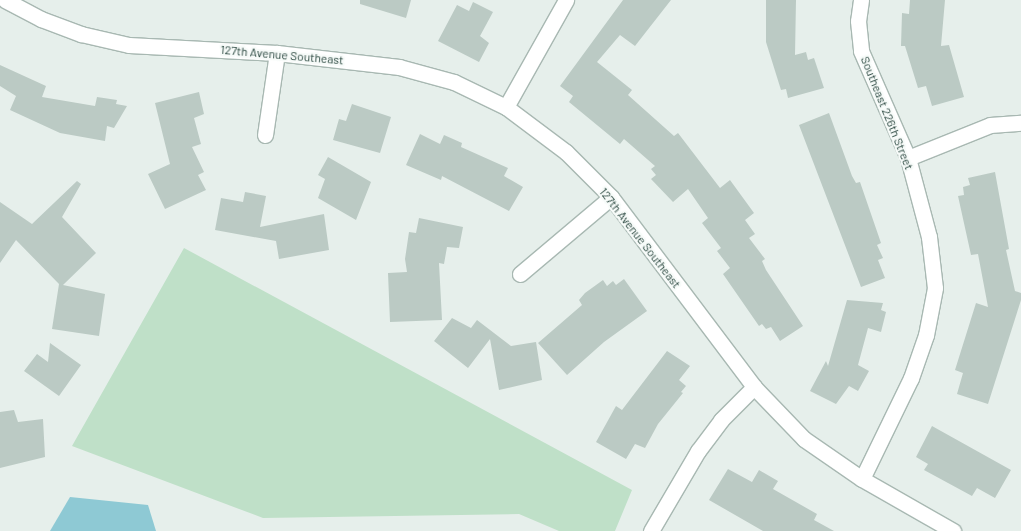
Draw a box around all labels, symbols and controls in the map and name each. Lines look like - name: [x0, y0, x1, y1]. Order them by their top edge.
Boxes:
- street label: 127th Avenue Southeast: [220, 42, 344, 68]
- street label: Southeast 226th Street: [858, 54, 916, 172]
- street label: 127th Avenue Southeast: [596, 185, 684, 291]

